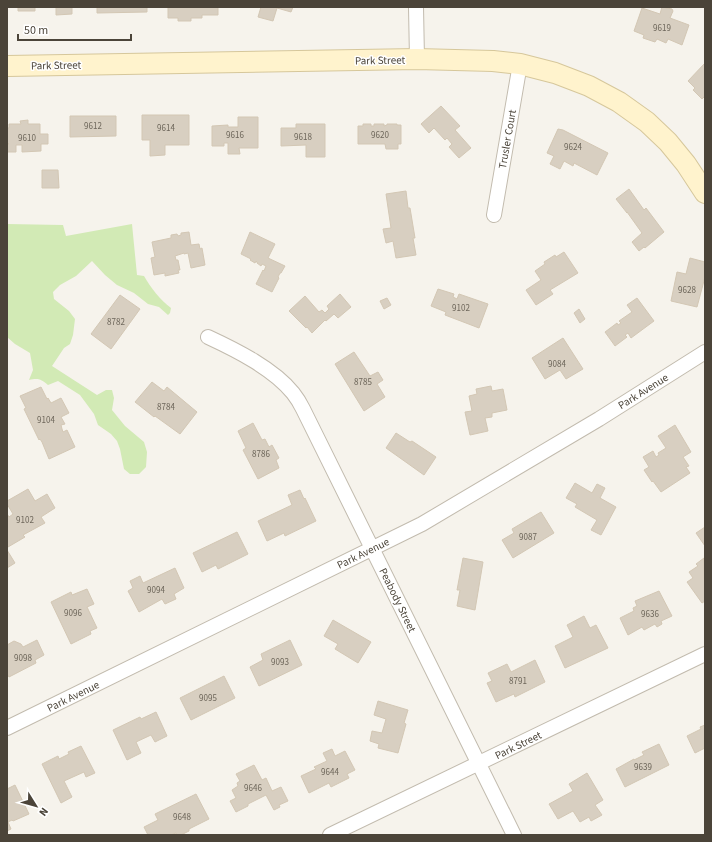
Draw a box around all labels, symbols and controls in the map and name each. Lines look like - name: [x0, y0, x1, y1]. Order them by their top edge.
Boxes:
- scale bar: [18, 16, 131, 42]
- text: 50 m: [24, 22, 48, 39]
- house number: 9619: [653, 22, 671, 35]
- street label: Park Street: [355, 53, 406, 68]
- street label: Park Street: [31, 58, 82, 73]
- street label: Trusler Court: [495, 108, 520, 170]
- house number: 9612: [84, 120, 102, 133]
- house number: 9614: [157, 122, 175, 135]
- house number: 9616: [226, 129, 244, 142]
- house number: 9620: [371, 129, 389, 142]
- house number: 9618: [294, 131, 312, 144]
- house number: 9610: [18, 132, 36, 145]
- house number: 9624: [564, 141, 582, 154]
- house number: 9628: [678, 284, 696, 297]
- house number: 9102: [452, 302, 470, 315]
- house number: 8782: [107, 316, 125, 329]
- house number: 9084: [548, 358, 566, 371]
- street label: Park Avenue: [615, 370, 672, 413]
- house number: 8785: [354, 376, 372, 389]
- house number: 8784: [157, 401, 175, 414]
- house number: 9104: [37, 414, 55, 427]
- house number: 8786: [252, 448, 270, 461]
- house number: 9102: [16, 514, 34, 527]
- house number: 9087: [519, 531, 537, 544]
- street label: Park Avenue: [334, 534, 392, 573]
- street label: Peabody Street: [375, 566, 420, 635]
- house number: 9094: [147, 584, 165, 597]
- house number: 9096: [64, 607, 82, 620]
- house number: 9636: [641, 608, 659, 621]
- house number: 9098: [14, 652, 32, 665]
- house number: 9093: [271, 656, 289, 669]
- house number: 8791: [509, 675, 527, 688]
- street label: Park Avenue: [44, 677, 102, 716]
- house number: 9095: [199, 692, 217, 705]
- street label: Park Street: [492, 728, 544, 763]
- house number: 9639: [634, 761, 652, 774]
- house number: 9644: [321, 766, 339, 779]
- house number: 9646: [244, 782, 262, 795]
- north arrow: [16, 786, 56, 826]
- text: N: [35, 804, 52, 819]
- house number: 9648: [173, 811, 191, 824]

